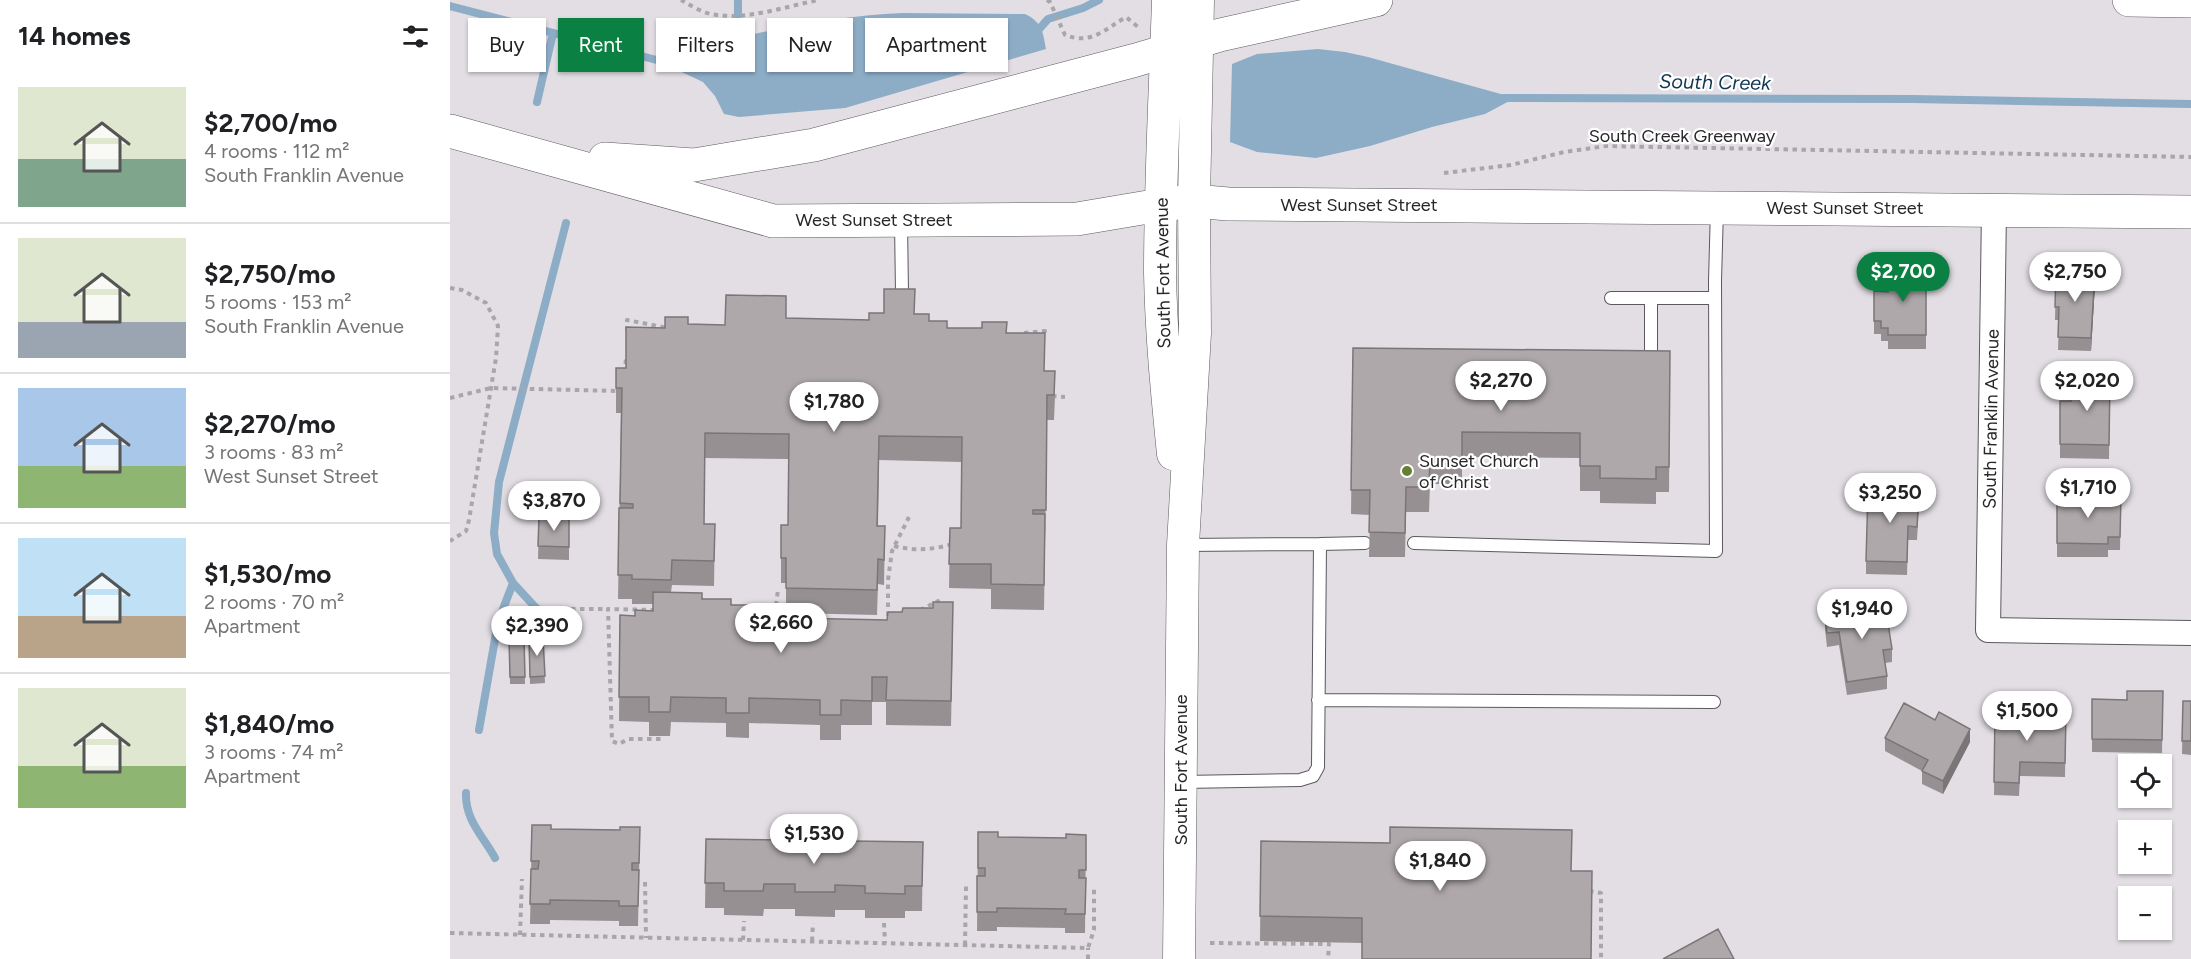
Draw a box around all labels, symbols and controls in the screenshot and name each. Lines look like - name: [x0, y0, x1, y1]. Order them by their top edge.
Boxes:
- chip: Buy: [468, 18, 546, 72]
- chip: Rent: [558, 18, 644, 72]
- chip: Filters: [656, 18, 755, 72]
- chip: New: [767, 18, 853, 72]
- chip: Apartment: [865, 18, 1008, 72]
- text: 14 homes: [18, 20, 131, 52]
- icon: filters: [399, 20, 432, 53]
- water label: South Creek: [1659, 69, 1772, 95]
- text: $2,700/mo: [204, 107, 337, 139]
- icon: home: [66, 111, 138, 183]
- street label: South Creek Greenway: [1589, 125, 1776, 147]
- text: 4 rooms · 112 m²: [204, 139, 350, 163]
- text: South Franklin Avenue: [204, 163, 404, 187]
- street label: West Sunset Street: [1280, 194, 1438, 216]
- street label: South Fort Avenue: [1151, 197, 1175, 349]
- street label: West Sunset Street: [1766, 197, 1924, 219]
- street label: West Sunset Street: [795, 209, 953, 231]
- pin: $2,700: [1854, 252, 1952, 303]
- pin: $2,750: [2026, 252, 2124, 303]
- text: $2,750/mo: [204, 258, 336, 290]
- text: $2,700: [1871, 259, 1935, 283]
- text: $2,750: [2043, 259, 2107, 283]
- icon: home: [66, 262, 138, 334]
- text: 5 rooms · 153 m²: [204, 290, 352, 314]
- text: South Franklin Avenue: [204, 314, 404, 338]
- street label: South Franklin Avenue: [1978, 329, 2004, 509]
- pin: $2,270: [1452, 361, 1550, 412]
- pin: $2,020: [2038, 361, 2136, 412]
- text: $2,270: [1469, 368, 1533, 392]
- text: $2,020: [2054, 368, 2120, 392]
- pin: $1,780: [785, 382, 883, 433]
- text: $1,780: [804, 389, 864, 413]
- text: $2,270/mo: [204, 408, 336, 440]
- icon: home: [66, 412, 138, 484]
- text: 3 rooms · 83 m²: [204, 440, 343, 464]
- place label: Sunset Church of Christ: [1419, 450, 1539, 493]
- text: West Sunset Street: [204, 464, 378, 488]
- marker: Sunset Church of Christ: [1400, 464, 1414, 478]
- pin: $1,710: [2039, 468, 2137, 519]
- pin: $3,250: [1841, 473, 1939, 524]
- text: $1,710: [2059, 475, 2117, 499]
- text: $3,250: [1858, 480, 1922, 504]
- pin: $3,870: [505, 481, 603, 532]
- text: $3,870: [522, 488, 586, 512]
- text: $1,530/mo: [204, 558, 331, 590]
- icon: home: [66, 562, 138, 634]
- pin: $1,940: [1813, 589, 1911, 640]
- text: 2 rooms · 70 m²: [204, 590, 344, 614]
- text: $1,940: [1831, 596, 1893, 620]
- pin: $2,660: [732, 603, 830, 654]
- pin: $2,390: [488, 606, 586, 657]
- text: $2,660: [749, 610, 813, 634]
- text: $2,390: [505, 613, 569, 637]
- text: Apartment: [204, 614, 301, 638]
- pin: $1,500: [1978, 691, 2076, 742]
- street label: South Fort Avenue: [1170, 694, 1192, 846]
- text: $1,500: [1996, 698, 2058, 722]
- text: $1,840/mo: [204, 708, 334, 740]
- icon: home: [66, 712, 138, 784]
- text: 3 rooms · 74 m²: [204, 740, 343, 764]
- map controls: [2118, 754, 2172, 940]
- button: locate: [2118, 754, 2172, 808]
- text: Apartment: [204, 764, 301, 788]
- pin: $1,530: [765, 814, 863, 865]
- button: +: [2118, 820, 2172, 874]
- text: $1,530: [784, 821, 844, 845]
- pin: $1,840: [1391, 841, 1489, 892]
- text: $1,840: [1409, 848, 1471, 872]
- button: −: [2118, 886, 2172, 940]

